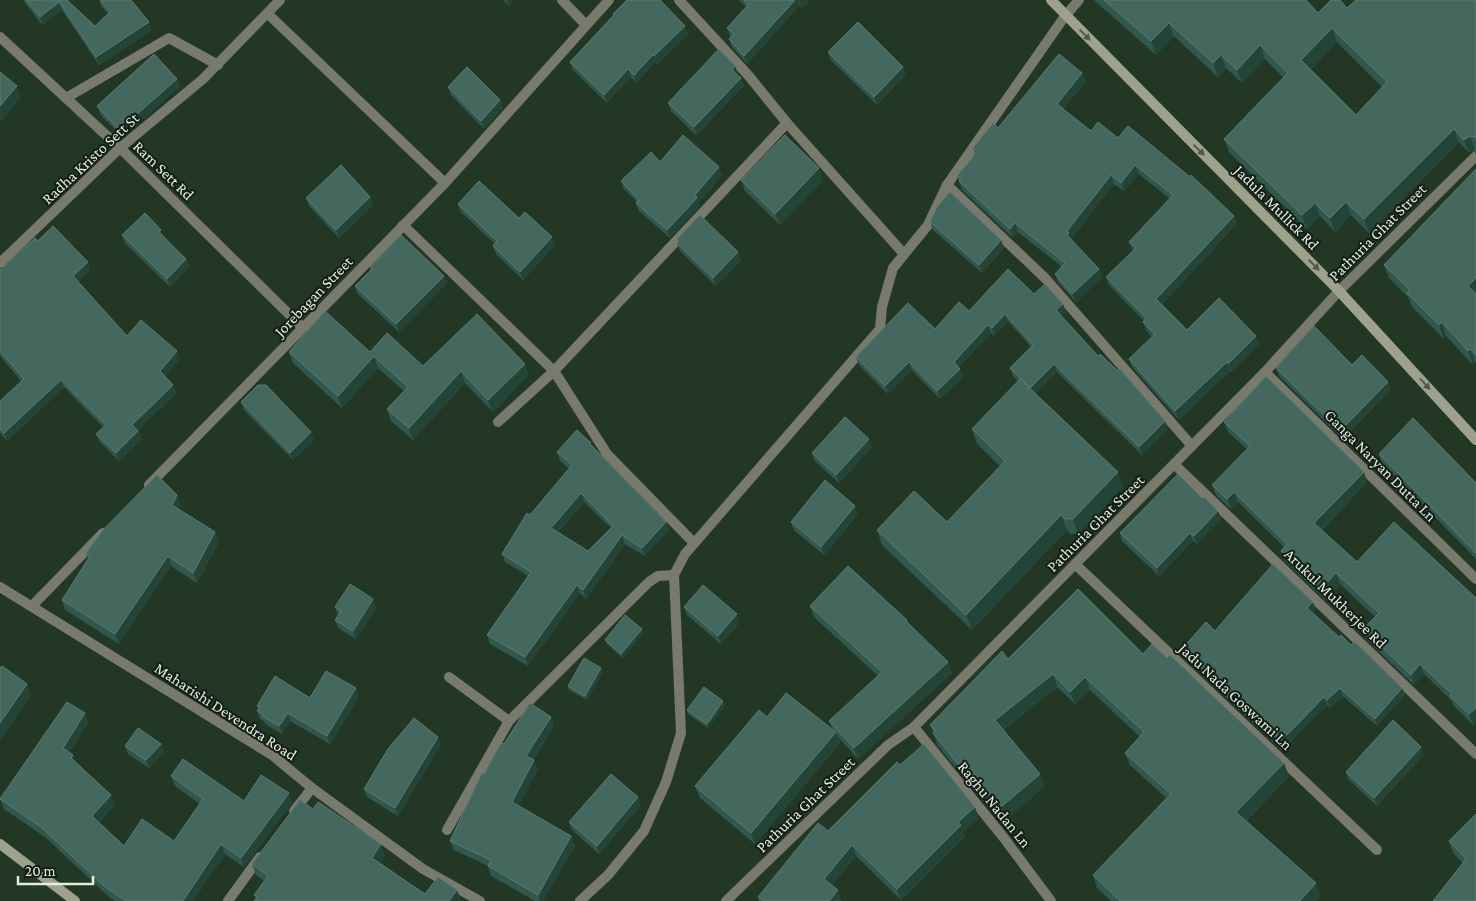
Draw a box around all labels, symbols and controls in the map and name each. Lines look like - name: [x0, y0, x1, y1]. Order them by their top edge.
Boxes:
- one-way arrow: [1078, 29, 1090, 41]
- street label: Radha Kristo Sett St: [38, 109, 143, 208]
- street label: Ram Sett Rd: [130, 137, 198, 204]
- one-way arrow: [1193, 144, 1205, 156]
- street label: Jadula Mullick Rd: [1229, 160, 1323, 254]
- street label: Pathuria Ghat Street: [1325, 180, 1430, 284]
- street label: Jorebagan Street: [269, 252, 357, 342]
- one-way arrow: [1308, 259, 1320, 271]
- one-way arrow: [1419, 378, 1431, 390]
- street label: Ganga Naryan Dutta Ln: [1321, 406, 1440, 526]
- street label: Pathuria Ghat Street: [1043, 471, 1148, 575]
- street label: Arukul Mukherjee Rd: [1280, 545, 1391, 653]
- street label: Jadu Nada Goswami Ln: [1173, 638, 1296, 754]
- street label: Maharishi Devendra Road: [152, 659, 300, 764]
- street label: Pathuria Ghat Street: [753, 753, 858, 856]
- street label: Raghu Nadan Ln: [954, 758, 1035, 852]
- scale bar: [18, 854, 92, 886]
- text: 20 m: [25, 863, 56, 879]

